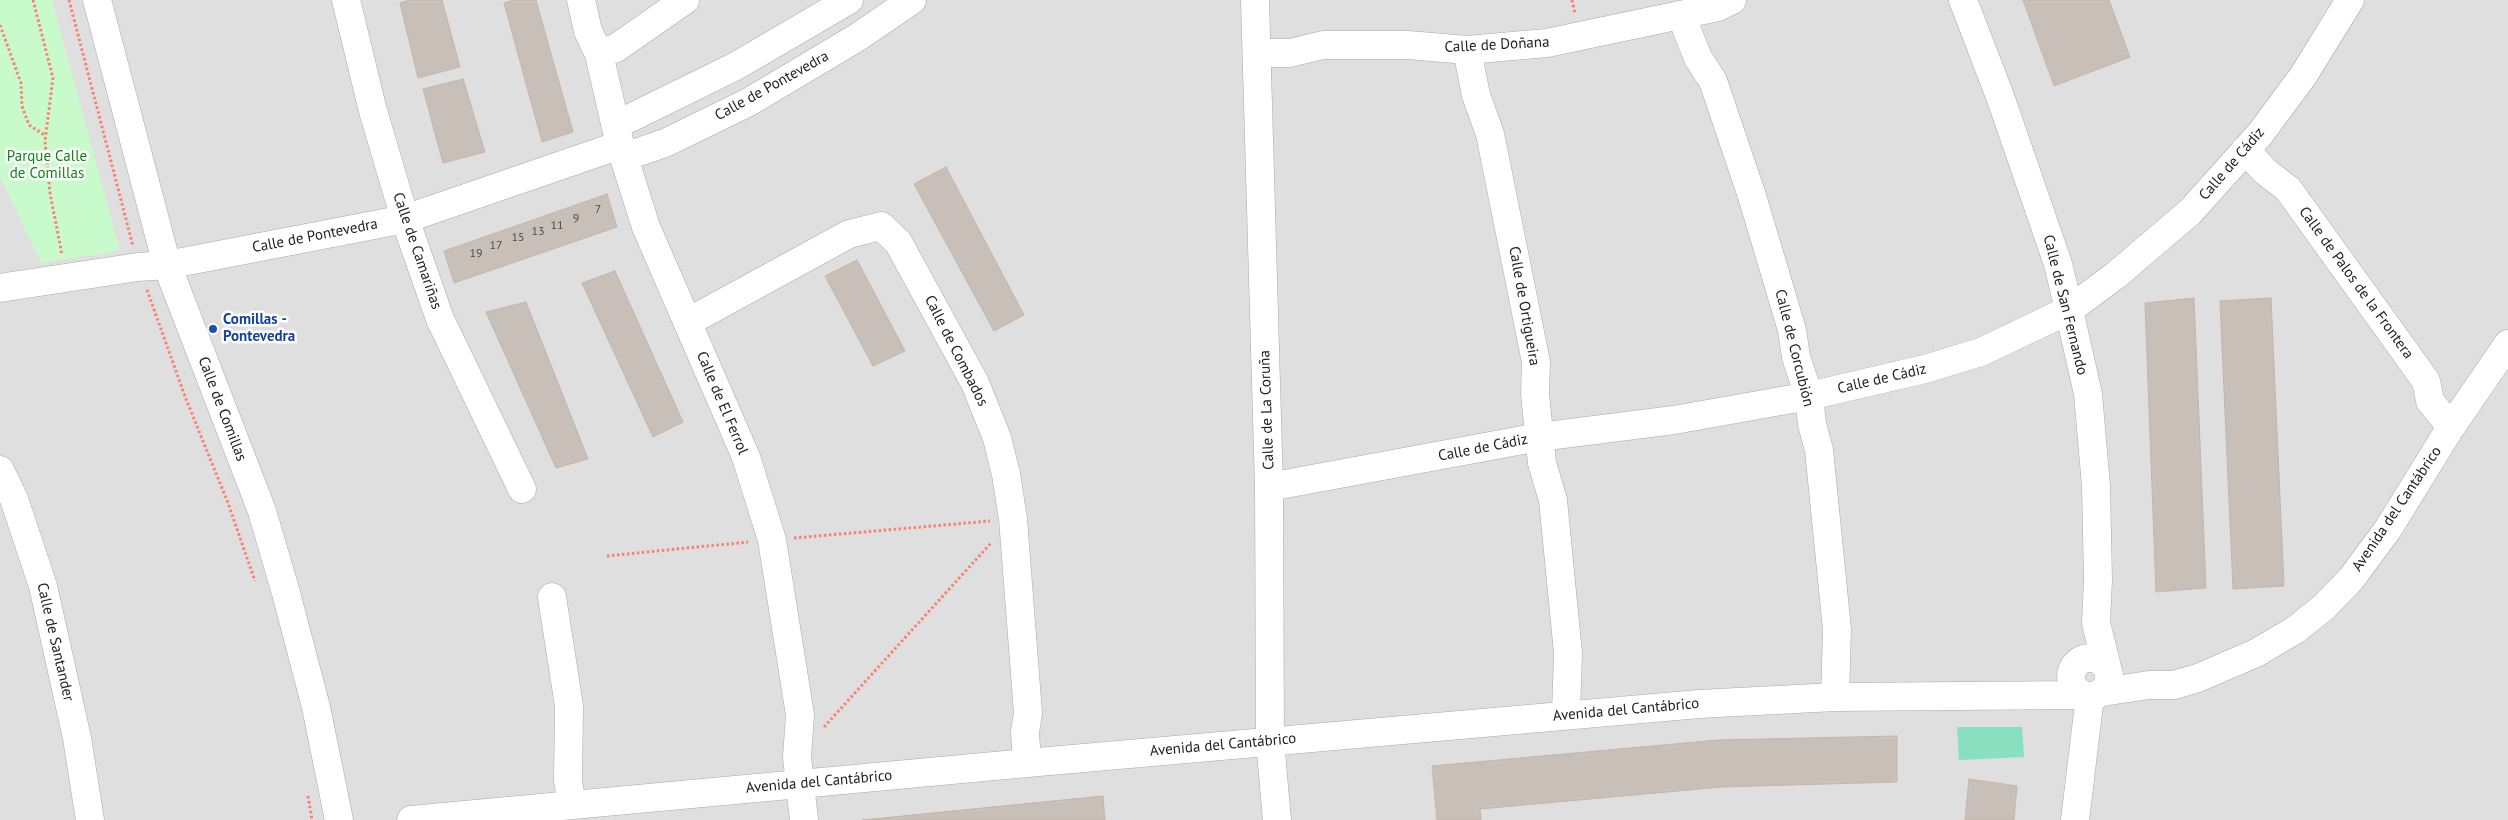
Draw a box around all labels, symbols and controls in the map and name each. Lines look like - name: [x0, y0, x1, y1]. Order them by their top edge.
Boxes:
- street label: Calle de Doñana: [1444, 33, 1550, 57]
- street label: Calle de Pontevedra: [712, 47, 832, 125]
- street label: Calle de Cádiz: [2195, 124, 2269, 204]
- park label: Parque Calle de Comillas: [7, 148, 87, 183]
- street label: Calle de Camariñas: [389, 190, 445, 312]
- house number: 7: [595, 203, 601, 217]
- street label: Calle de Palos de la Frontera: [2295, 203, 2417, 363]
- house number: 9: [573, 212, 579, 226]
- street label: Calle de Pontevedra: [251, 215, 379, 257]
- house number: 11: [550, 219, 564, 233]
- house number: 13: [531, 225, 545, 239]
- house number: 15: [511, 231, 525, 245]
- street label: Calle de San Fernando: [2039, 233, 2091, 377]
- house number: 17: [489, 239, 503, 253]
- street label: Calle de Ortigueira: [1505, 245, 1543, 367]
- house number: 19: [469, 247, 483, 261]
- street label: Calle de Corcubión: [1771, 287, 1817, 409]
- street label: Calle de Combados: [920, 293, 992, 409]
- place label: Comillas - Pontevedra: [223, 311, 295, 346]
- marker: Comillas - Pontevedra: [207, 323, 219, 335]
- street label: Calle de El Ferrol: [692, 349, 752, 457]
- street label: Calle de La Coruña: [1256, 350, 1278, 470]
- street label: Calle de Comillas: [194, 354, 250, 464]
- street label: Calle de Cádiz: [1836, 360, 1928, 398]
- street label: Calle de Cádiz: [1437, 431, 1529, 465]
- street label: Avenida del Cantábrico: [2348, 443, 2446, 575]
- street label: Calle de Santander: [33, 581, 77, 703]
- street label: Avenida del Cantábrico: [1552, 695, 1700, 725]
- street label: Avenida del Cantábrico: [1149, 730, 1297, 760]
- street label: Avenida del Cantábrico: [745, 767, 893, 797]

